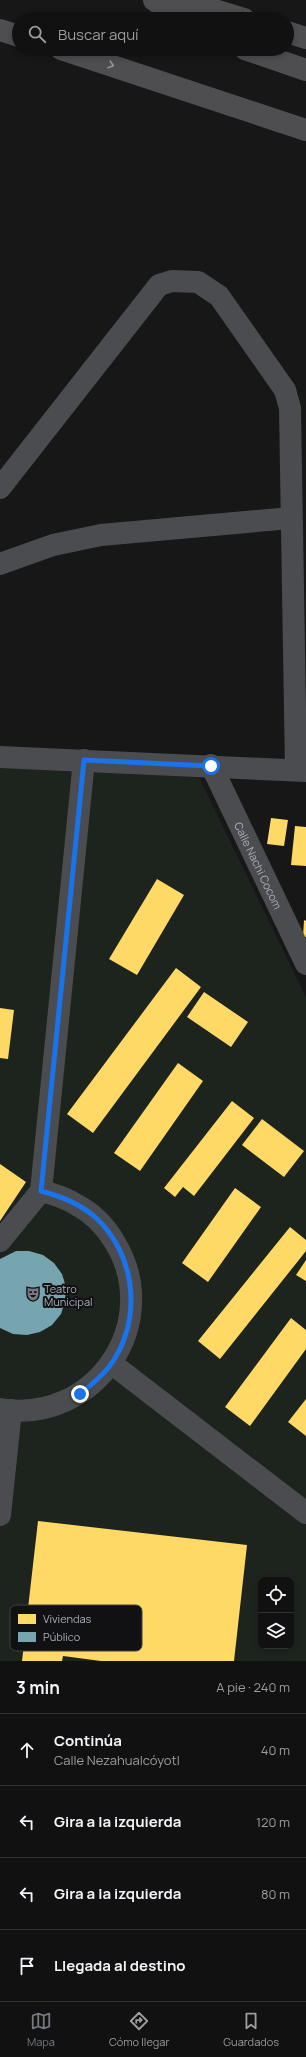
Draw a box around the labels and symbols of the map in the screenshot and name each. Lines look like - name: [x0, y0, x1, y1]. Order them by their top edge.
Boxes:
- one-way arrow: [108, 60, 115, 69]
- route start: [202, 757, 220, 775]
- street label: Calle Nachi Cocom: [232, 819, 286, 911]
- place label: Teatro Municipal: [44, 1281, 93, 1309]
- theatre icon: Teatro Municipal: [25, 1286, 41, 1302]
- route end: [71, 1385, 89, 1403]
- legend: [10, 1605, 142, 1651]
- text: Viviendas: [43, 1611, 92, 1626]
- text: Público: [43, 1629, 81, 1644]

